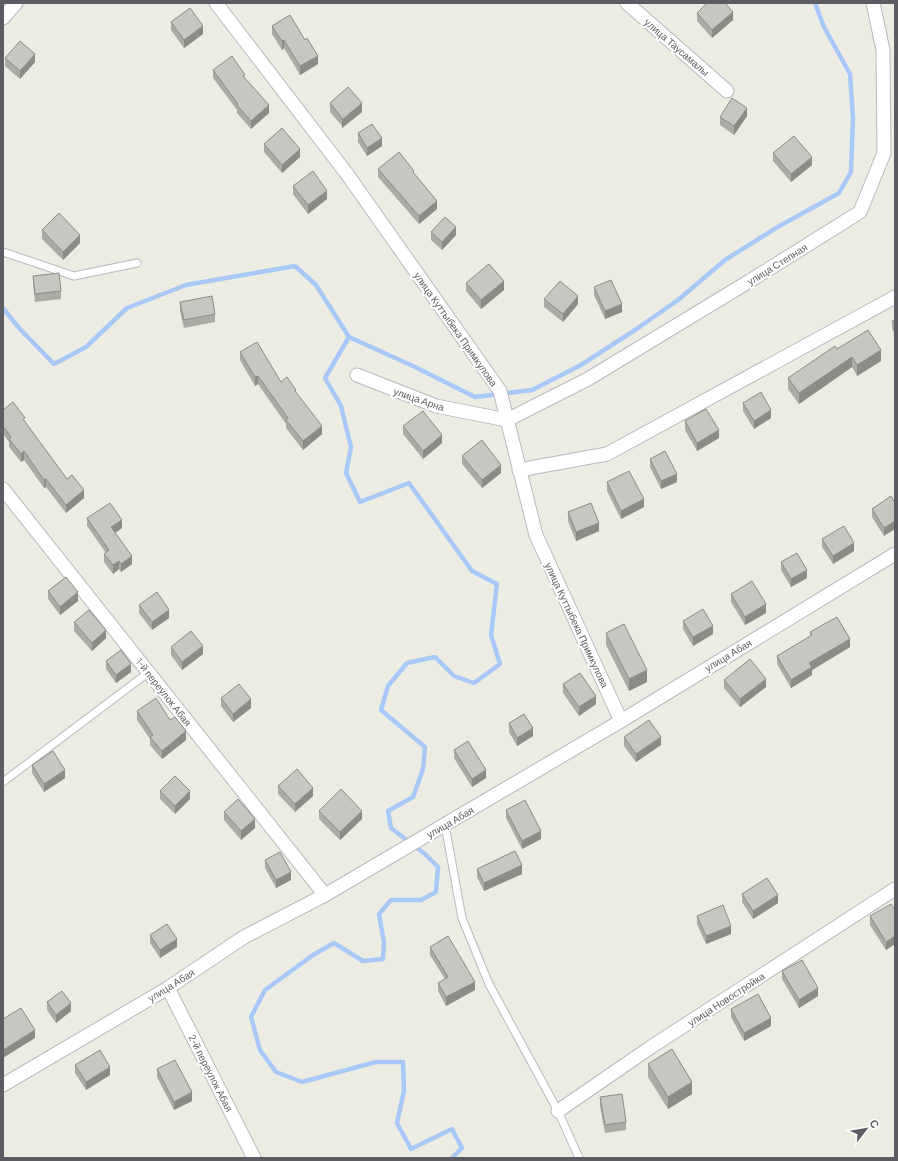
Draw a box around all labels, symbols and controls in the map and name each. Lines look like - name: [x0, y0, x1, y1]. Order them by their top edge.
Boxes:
- street label: улица Таусамалы: [642, 16, 712, 78]
- street label: улица Степная: [745, 241, 809, 287]
- street label: улица Куттыбека Примкулова: [412, 270, 500, 389]
- street label: улица Арна: [392, 385, 446, 413]
- street label: улица Куттыбека Примкулова: [543, 560, 612, 690]
- street label: улица Абая: [702, 636, 754, 674]
- street label: 1-й переулок Абая: [134, 656, 194, 728]
- street label: улица Абая: [424, 804, 476, 840]
- street label: улица Абая: [145, 966, 197, 1004]
- street label: улица Новостройка: [685, 969, 767, 1028]
- street label: 2-й переулок Абая: [186, 1033, 236, 1113]
- north arrow: [846, 1109, 886, 1149]
- text: С: [867, 1117, 883, 1130]

